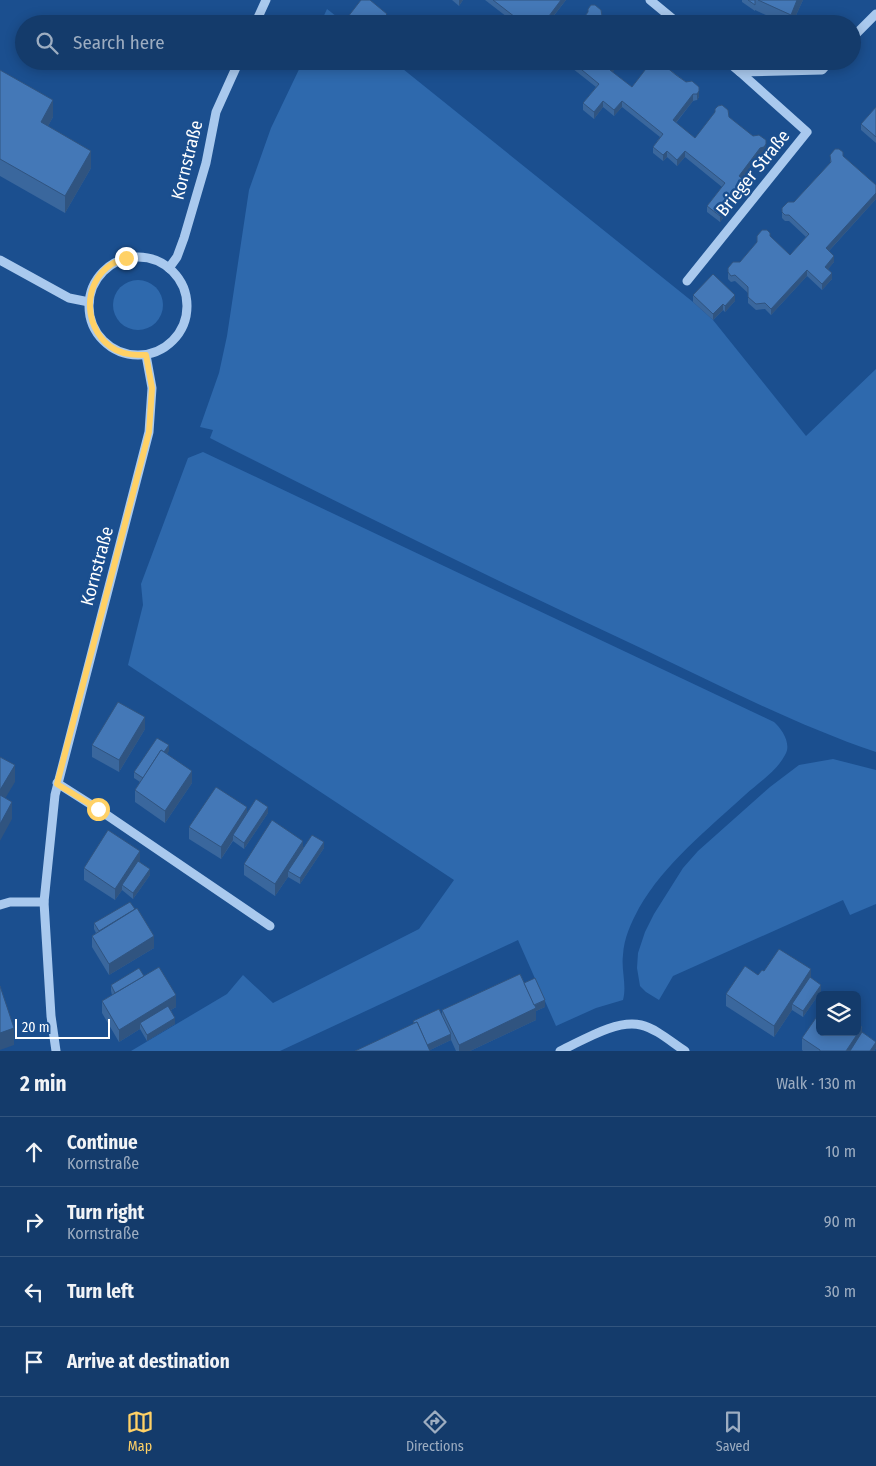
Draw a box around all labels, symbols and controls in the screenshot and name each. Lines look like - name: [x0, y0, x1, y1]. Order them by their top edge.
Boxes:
- search box: [15, 15, 861, 70]
- icon: search: [33, 29, 61, 57]
- text: Search here: [73, 31, 165, 54]
- street label: Kornstraße: [167, 118, 208, 202]
- street label: Brieger Straße: [711, 125, 795, 221]
- route end: [115, 247, 138, 270]
- street label: Kornstraße: [76, 524, 118, 608]
- route start: [87, 798, 110, 821]
- map controls: [816, 991, 861, 1036]
- button: layers: [816, 991, 861, 1036]
- scale bar: [15, 1016, 110, 1039]
- text: 20 m: [22, 1019, 50, 1036]
- text: 2 min: [20, 1071, 67, 1097]
- text: Walk · 130 m: [776, 1074, 856, 1093]
- text: Continue: [67, 1131, 138, 1154]
- icon: ahead: [20, 1138, 48, 1166]
- text: 10 m: [825, 1142, 856, 1161]
- text: Kornstraße: [67, 1154, 139, 1173]
- text: Turn right: [67, 1201, 144, 1224]
- icon: right: [20, 1208, 48, 1236]
- text: 90 m: [824, 1212, 856, 1231]
- text: Kornstraße: [67, 1224, 139, 1243]
- icon: left: [20, 1278, 48, 1306]
- text: Turn left: [67, 1280, 134, 1303]
- text: 30 m: [824, 1282, 856, 1301]
- icon: arrive: [20, 1348, 48, 1376]
- text: Arrive at destination: [67, 1350, 230, 1373]
- tab: Map: [126, 1408, 154, 1455]
- tab: Directions: [406, 1408, 464, 1455]
- tab: Saved: [716, 1408, 750, 1455]

